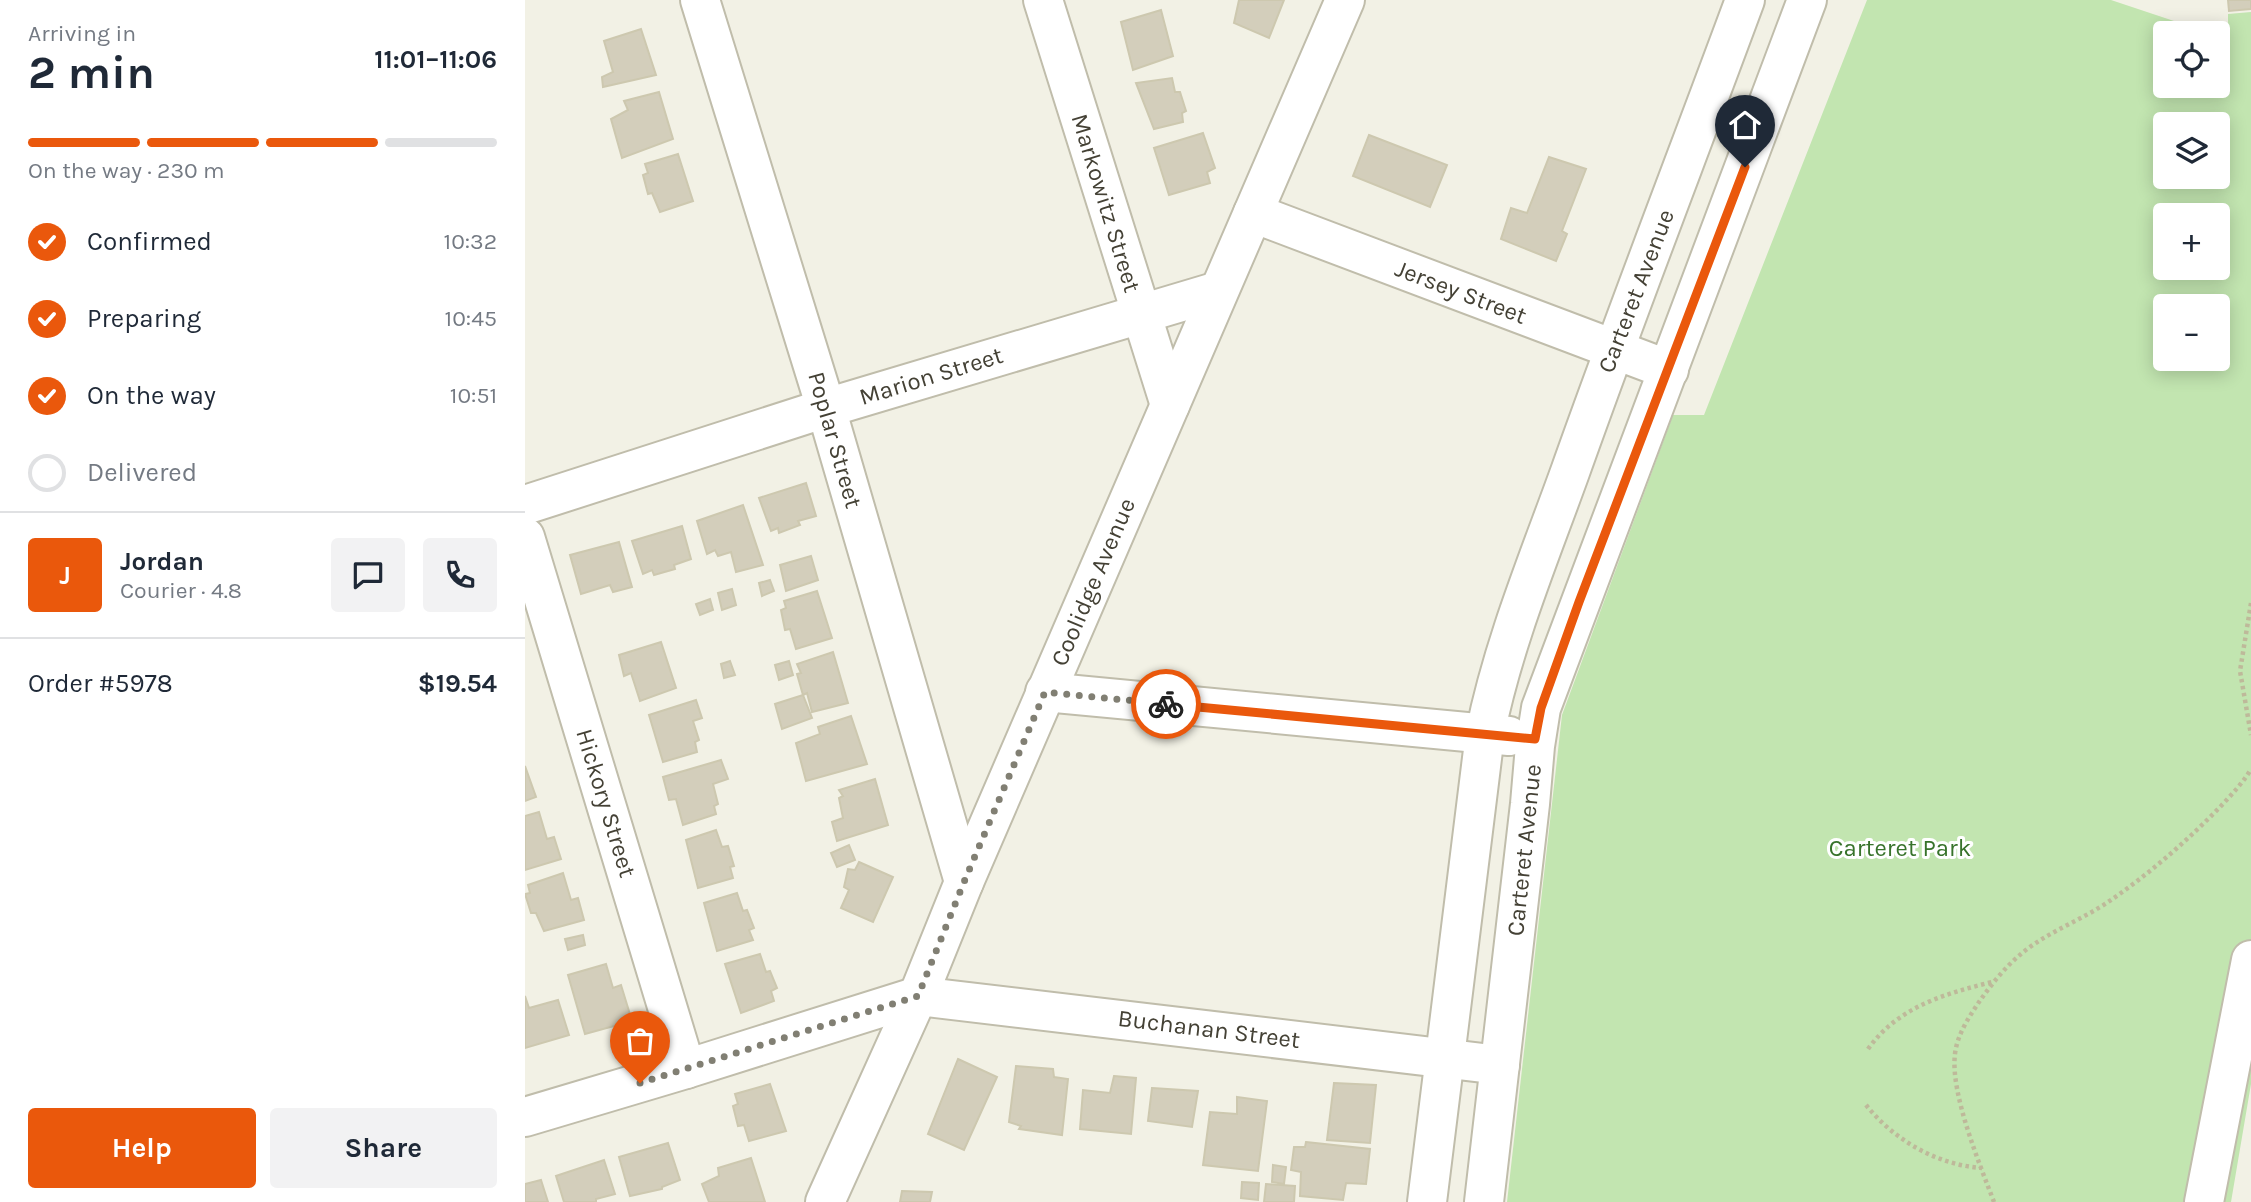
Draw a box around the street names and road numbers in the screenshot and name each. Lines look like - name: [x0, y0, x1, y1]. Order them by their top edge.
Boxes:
- street label: Markowitz Street: [1066, 110, 1146, 296]
- street label: Carteret Avenue: [1592, 205, 1680, 377]
- street label: Jersey Street: [1391, 254, 1531, 330]
- street label: Marion Street: [856, 341, 1006, 411]
- street label: Poplar Street: [802, 369, 868, 511]
- street label: Coolidge Avenue: [1045, 494, 1141, 670]
- street label: Hickory Street: [570, 725, 642, 881]
- street label: Carteret Avenue: [1501, 763, 1547, 937]
- street label: Buchanan Street: [1116, 1004, 1302, 1054]

